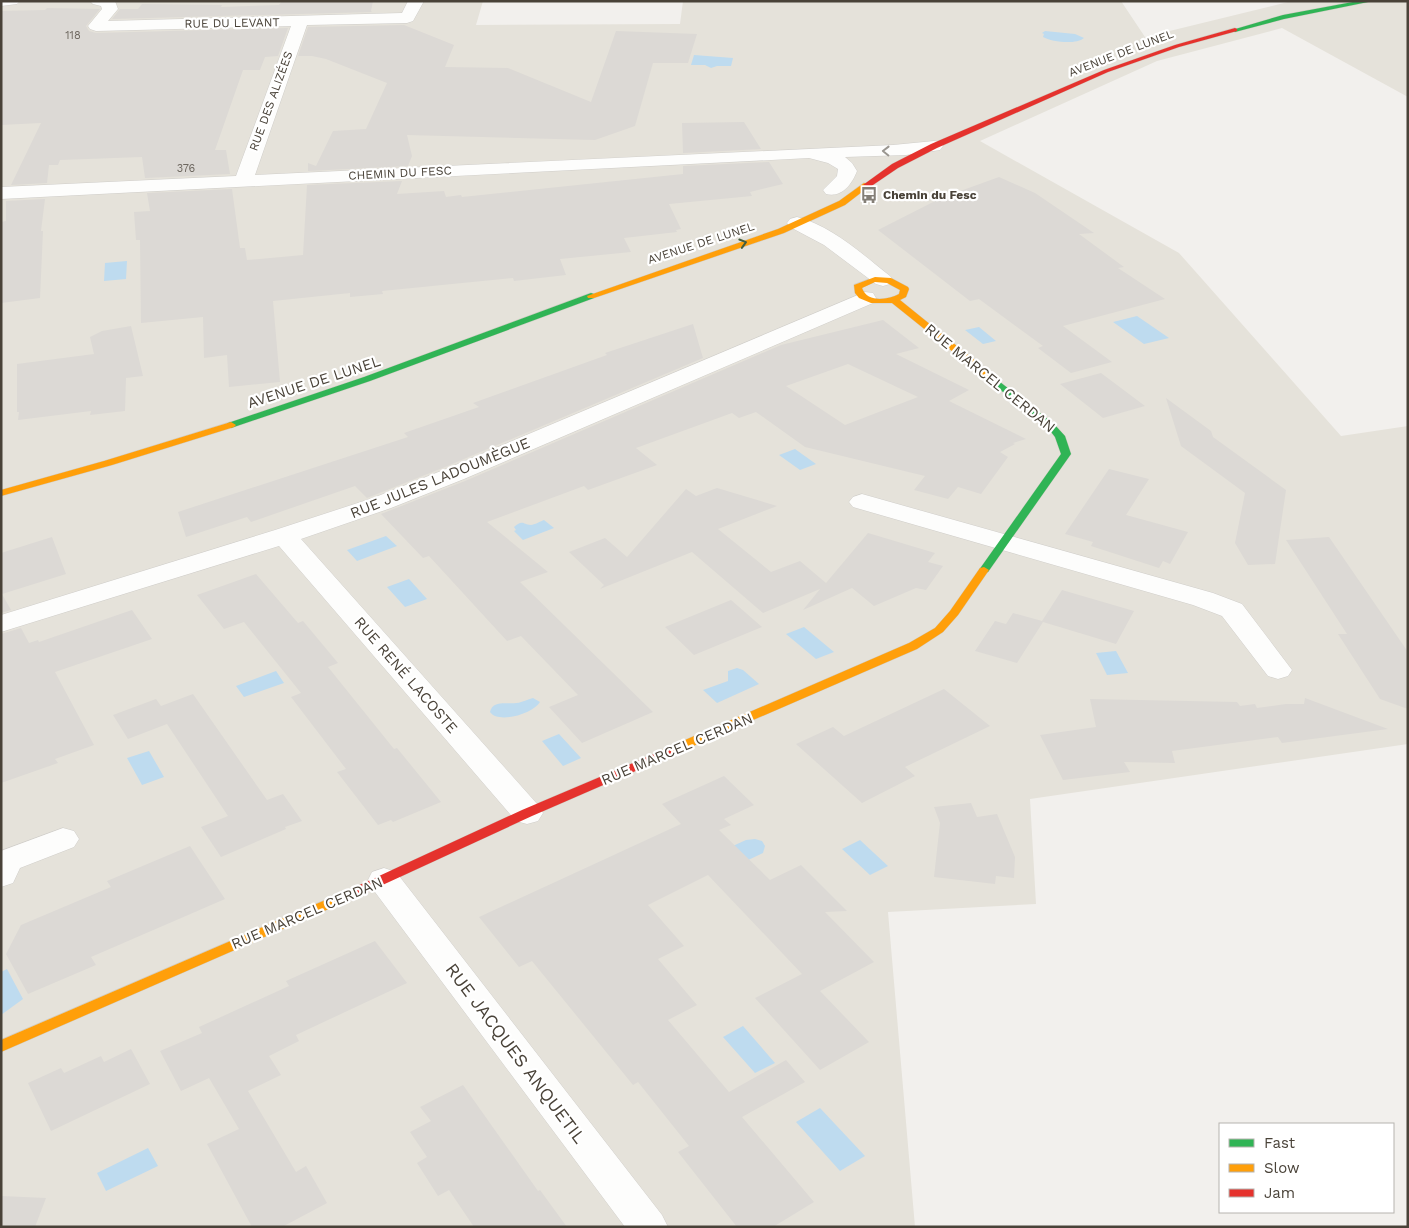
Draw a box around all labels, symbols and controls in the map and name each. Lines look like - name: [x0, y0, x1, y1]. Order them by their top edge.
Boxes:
- street label: RUE DU LEVANT: [184, 15, 280, 31]
- street label: AVENUE DE LUNEL: [1067, 27, 1175, 79]
- house number: 118: [65, 29, 81, 42]
- street label: RUE DES ALIZÉES: [246, 49, 296, 153]
- one-way arrow: [881, 146, 889, 156]
- house number: 376: [177, 162, 196, 175]
- street label: CHEMIN DU FESC: [348, 163, 452, 183]
- bus stop icon: Chemin du Fesc: [859, 185, 879, 205]
- place label: Chemin du Fesc: [883, 188, 977, 202]
- street label: AVENUE DE LUNEL: [646, 219, 756, 267]
- one-way arrow: [738, 239, 747, 249]
- street label: RUE MARCEL CERDAN: [921, 320, 1059, 436]
- street label: AVENUE DE LUNEL: [245, 352, 383, 412]
- street label: RUE JULES LADOUMÈGUE: [348, 434, 532, 522]
- street label: RUE RENÉ LACOSTE: [351, 613, 461, 737]
- street label: RUE MARCEL CERDAN: [599, 709, 755, 789]
- street label: RUE MARCEL CERDAN: [229, 873, 385, 953]
- street label: RUE JACQUES ANQUETIL: [441, 959, 591, 1147]
- legend: [1219, 1123, 1394, 1213]
- text: Fast: [1264, 1134, 1296, 1152]
- text: Slow: [1264, 1159, 1300, 1177]
- text: Jam: [1264, 1184, 1295, 1202]

